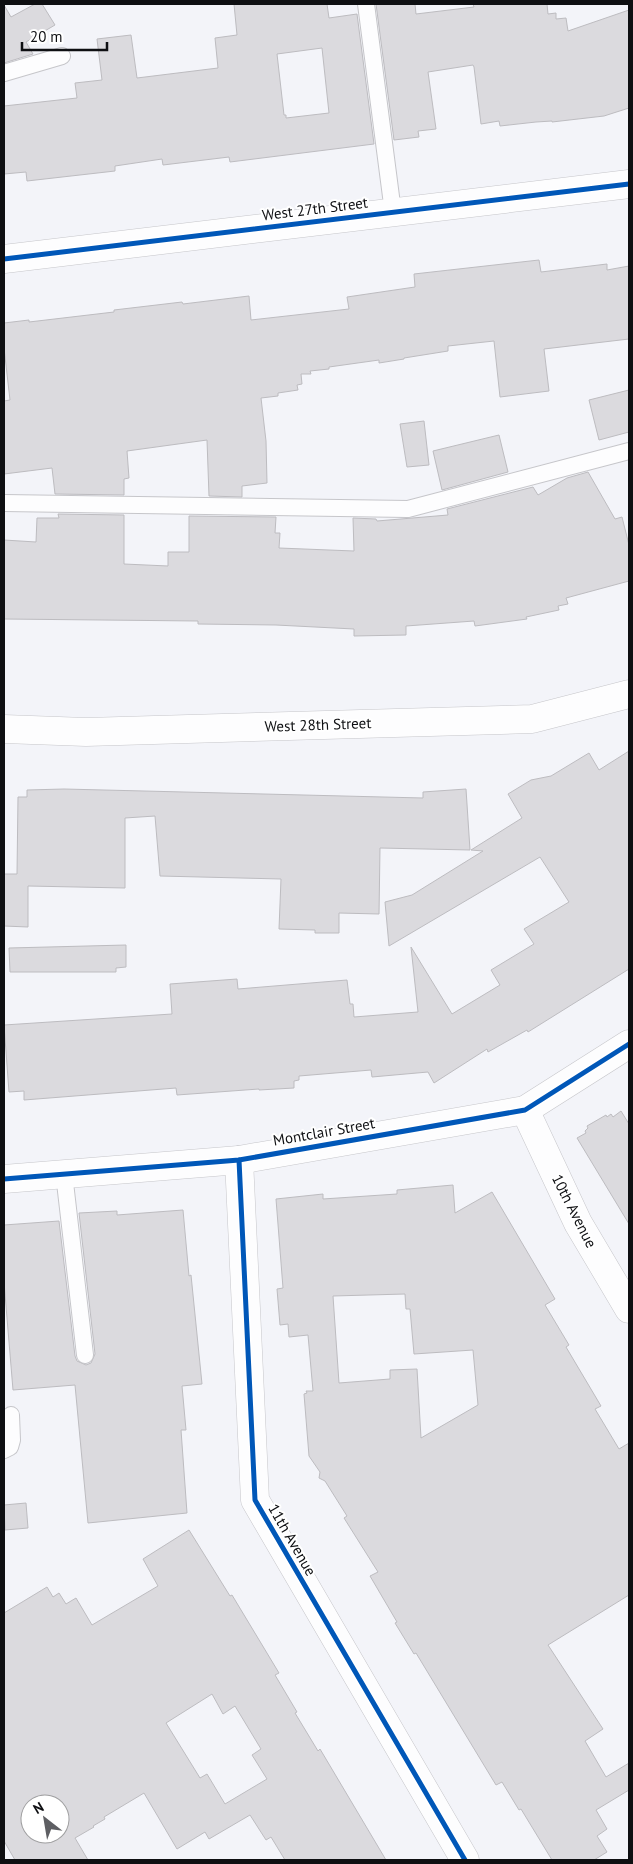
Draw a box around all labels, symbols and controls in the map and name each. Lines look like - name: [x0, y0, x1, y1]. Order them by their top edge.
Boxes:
- scale bar: [22, 20, 108, 52]
- text: 20 m: [30, 27, 63, 46]
- street label: West 27th Street: [261, 193, 369, 224]
- street label: West 28th Street: [264, 713, 372, 736]
- street label: Montclair Street: [272, 1113, 376, 1150]
- street label: 10th Avenue: [548, 1171, 601, 1251]
- street label: 11th Avenue: [264, 1500, 321, 1579]
- north arrow: [20, 1794, 70, 1844]
- text: N: [30, 1798, 47, 1818]

